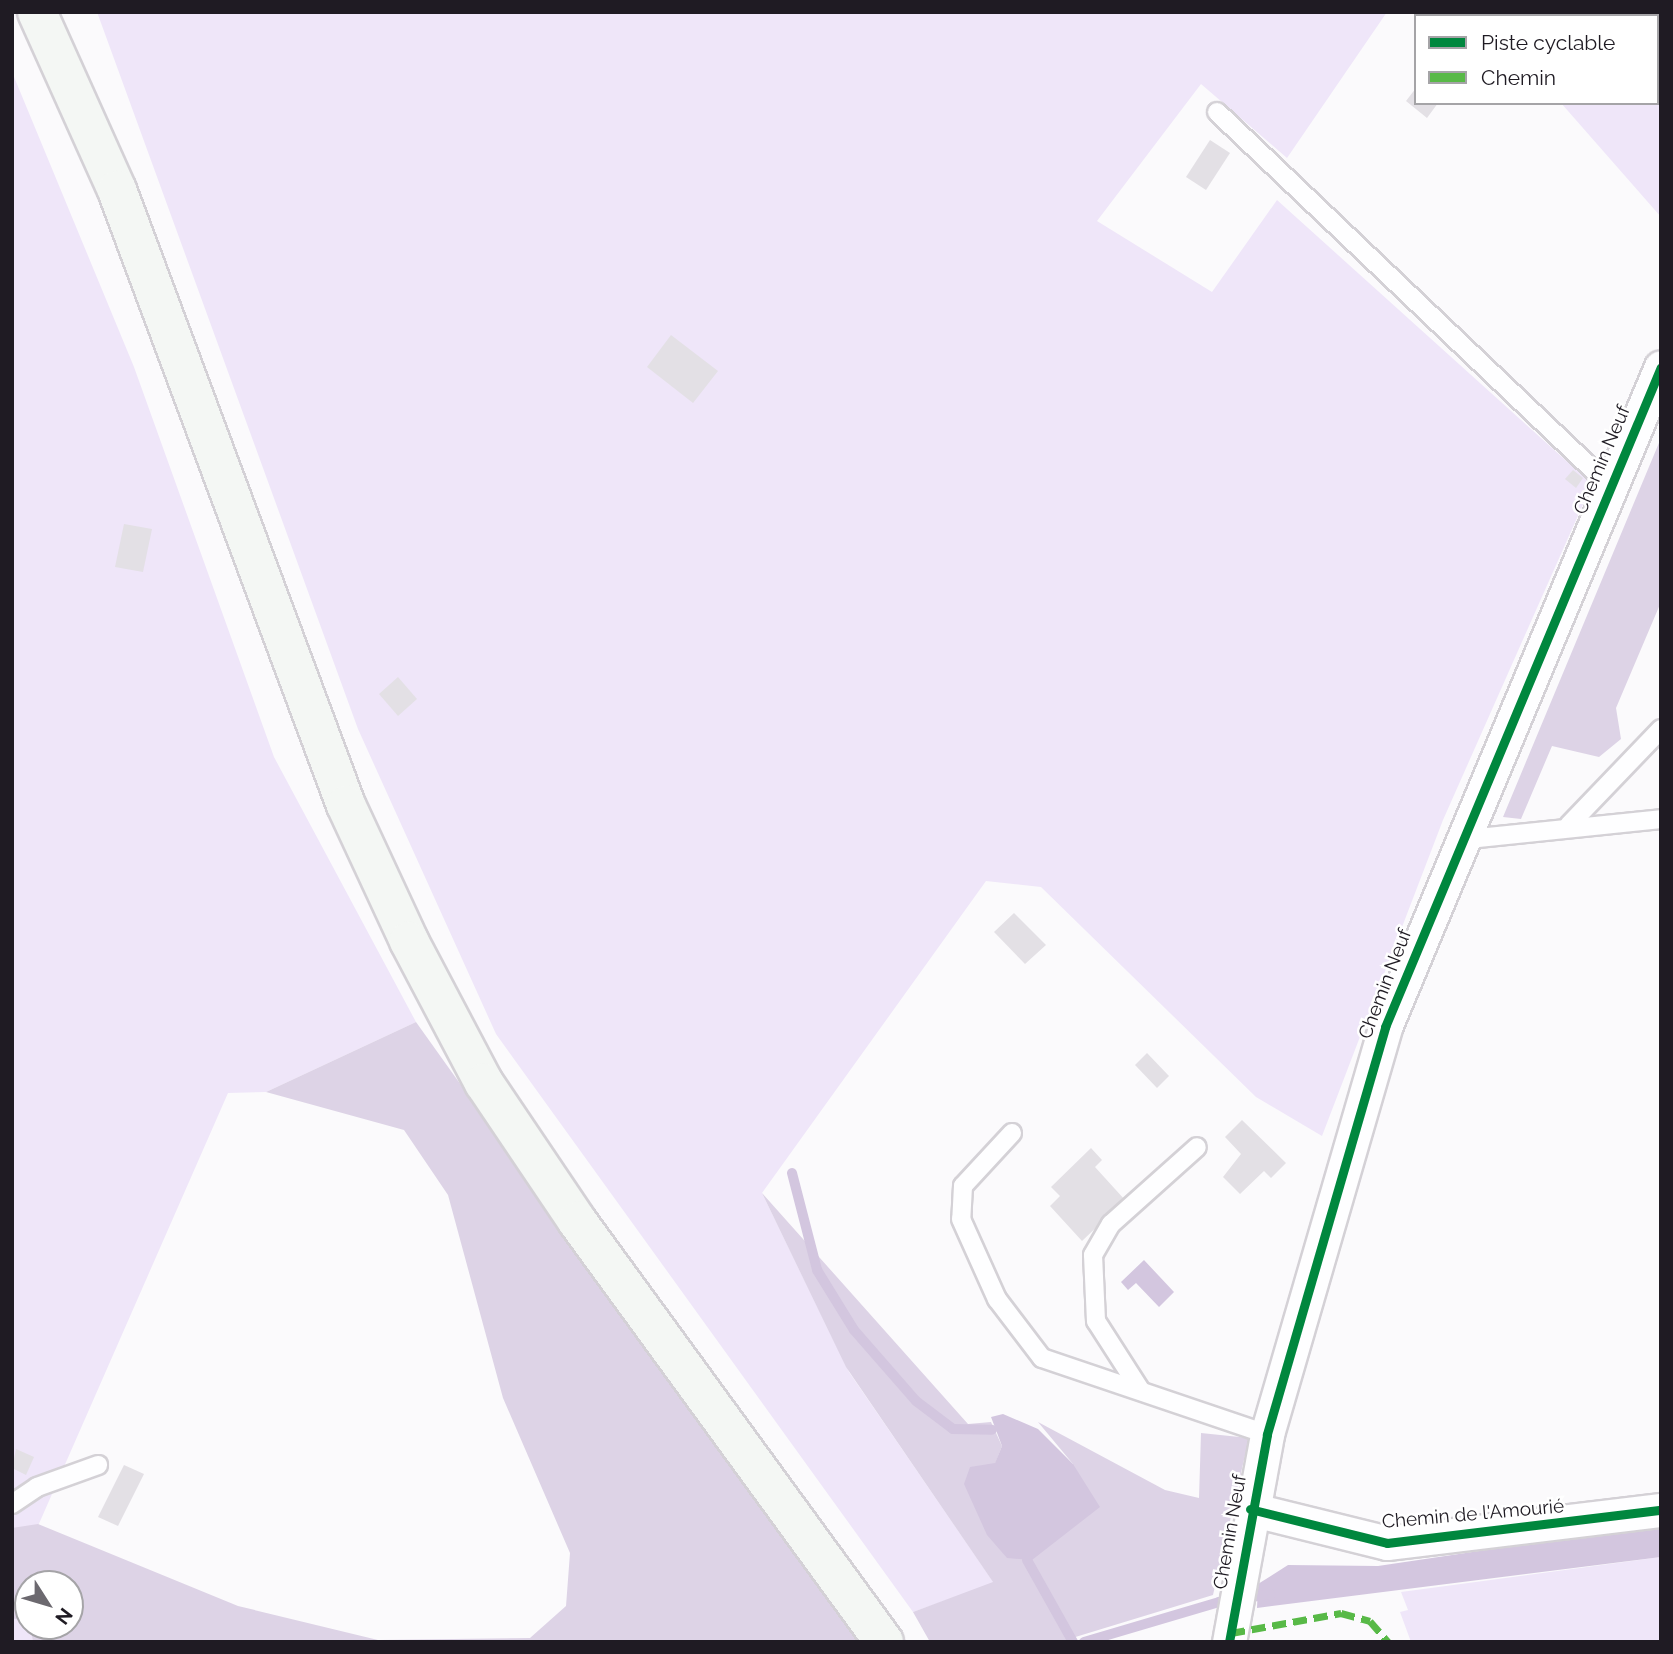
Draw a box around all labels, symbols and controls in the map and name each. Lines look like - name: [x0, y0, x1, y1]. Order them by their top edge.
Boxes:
- legend: [1414, 14, 1659, 105]
- text: Piste cyclable: [1481, 30, 1615, 55]
- text: Chemin: [1481, 65, 1556, 90]
- street label: Chemin Neuf: [1569, 402, 1635, 518]
- street label: Chemin Neuf: [1354, 926, 1416, 1042]
- street label: Chemin Neuf: [1209, 1473, 1251, 1591]
- street label: Chemin de l'Amourié: [1381, 1495, 1565, 1533]
- north arrow: [14, 1570, 84, 1640]
- text: N: [51, 1604, 77, 1629]

